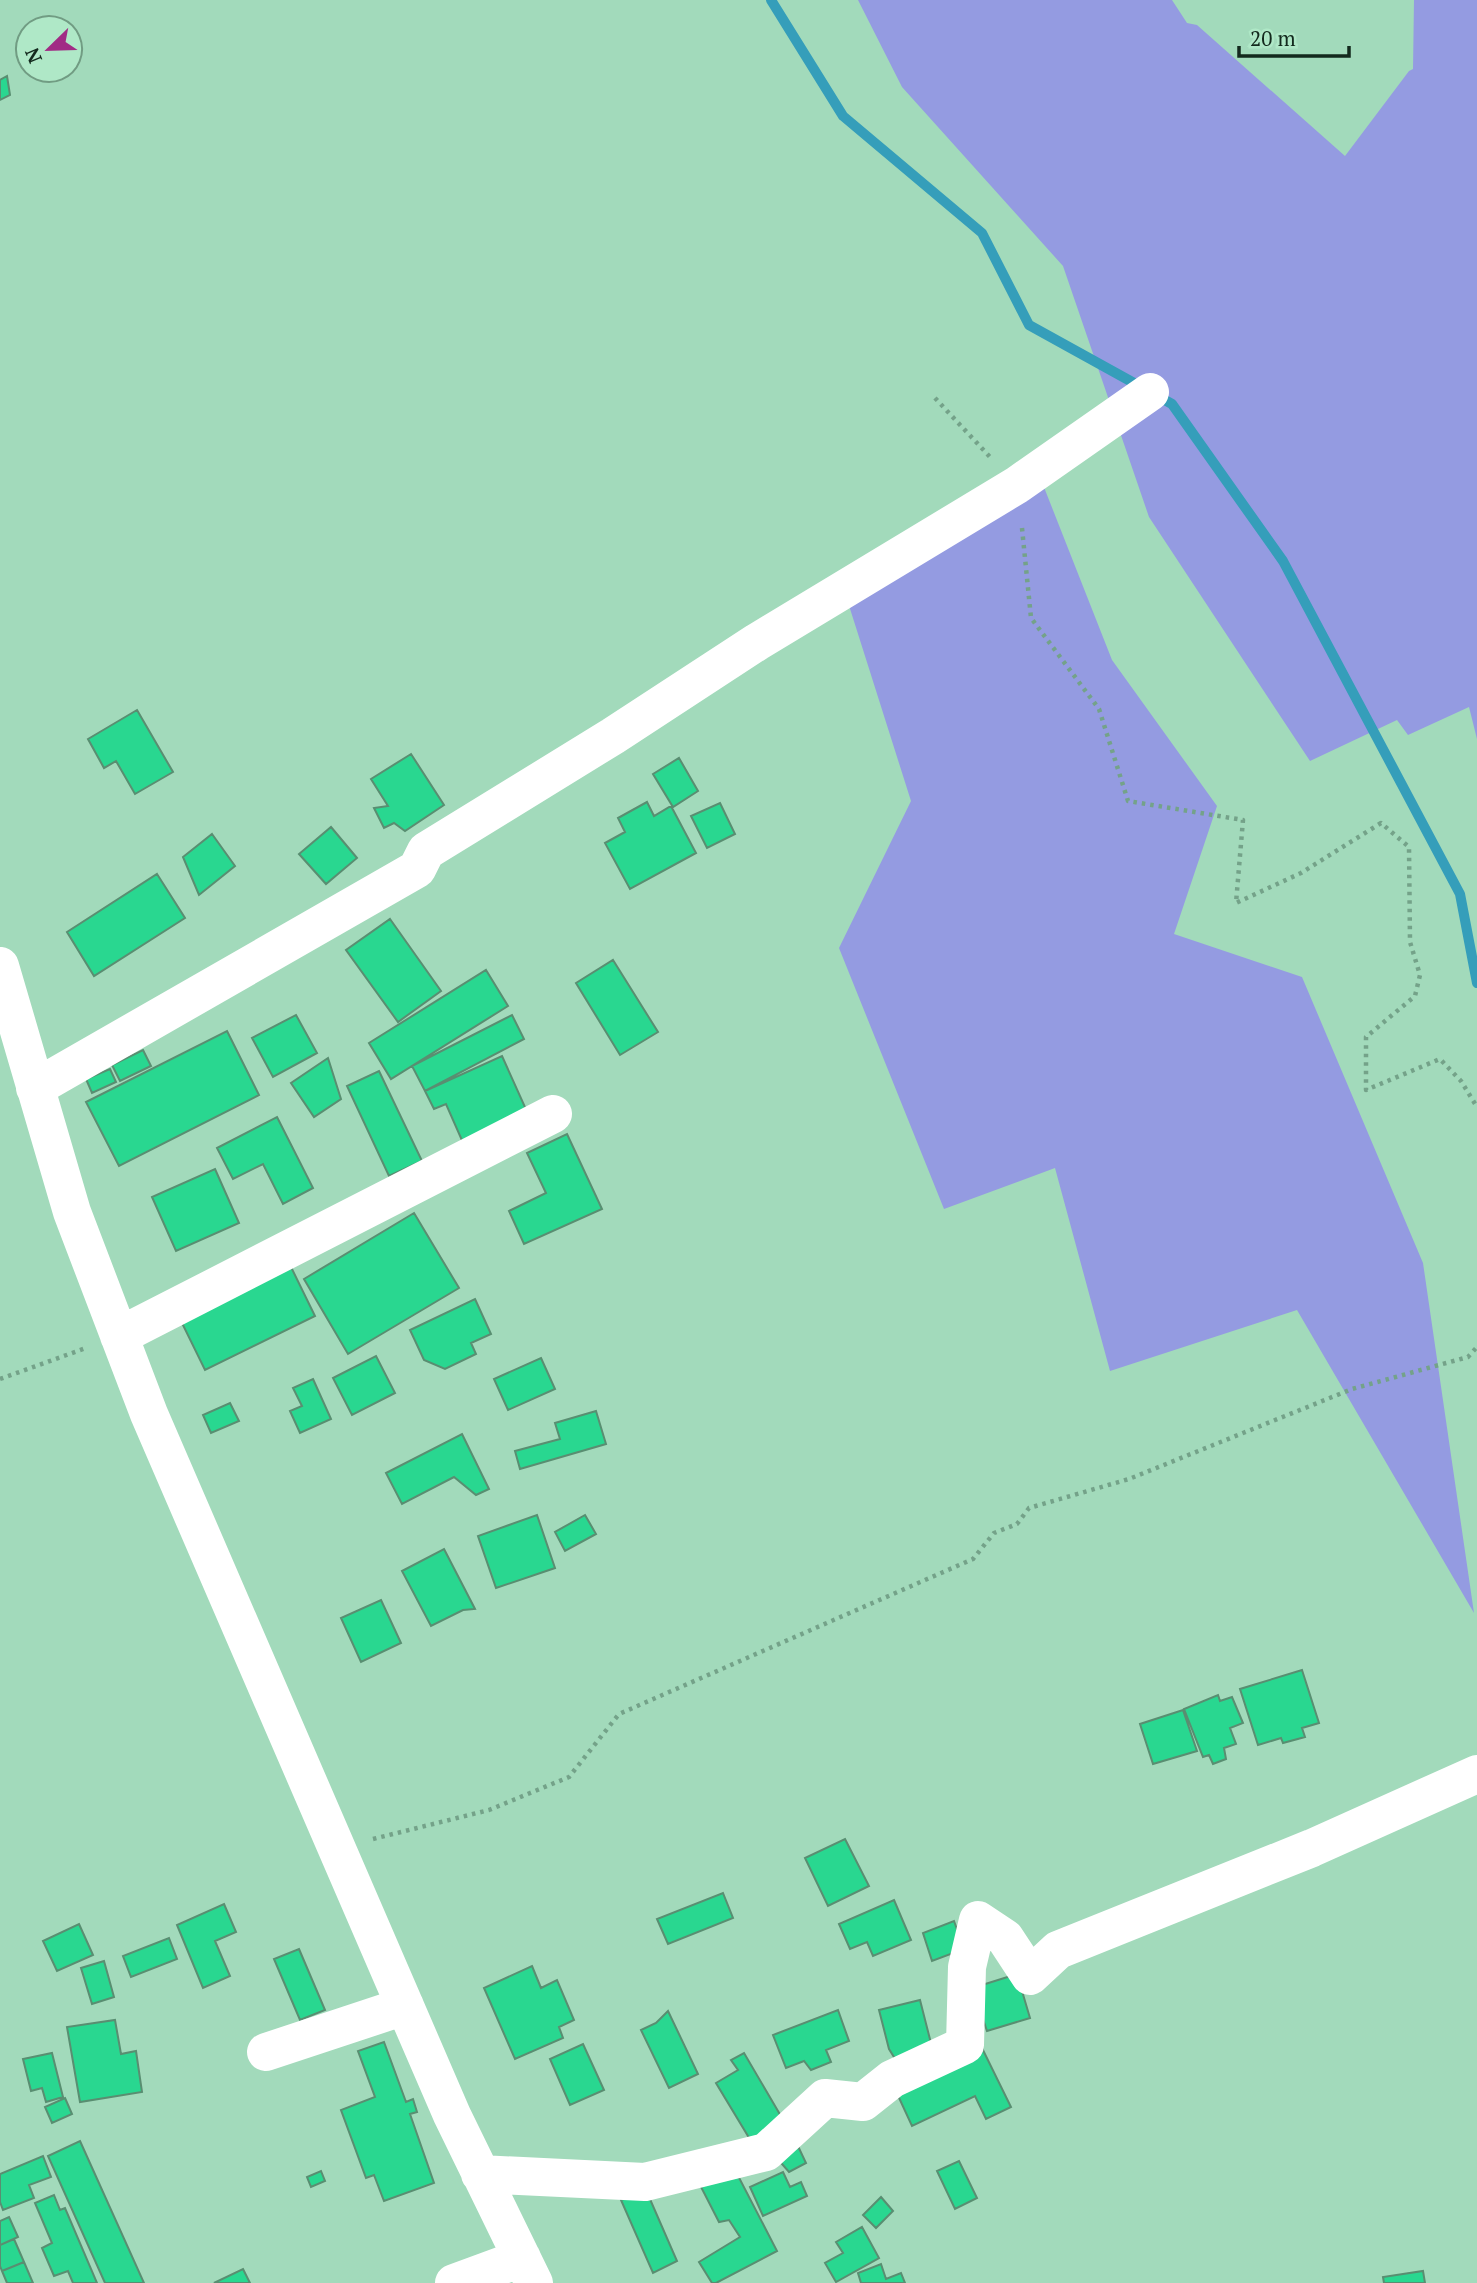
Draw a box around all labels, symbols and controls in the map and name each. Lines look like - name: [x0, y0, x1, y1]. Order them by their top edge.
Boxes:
- north arrow: [14, 14, 84, 84]
- scale bar: [1239, 14, 1349, 58]
- text: 20 m: [1250, 24, 1296, 52]
- text: N: [18, 44, 47, 67]

